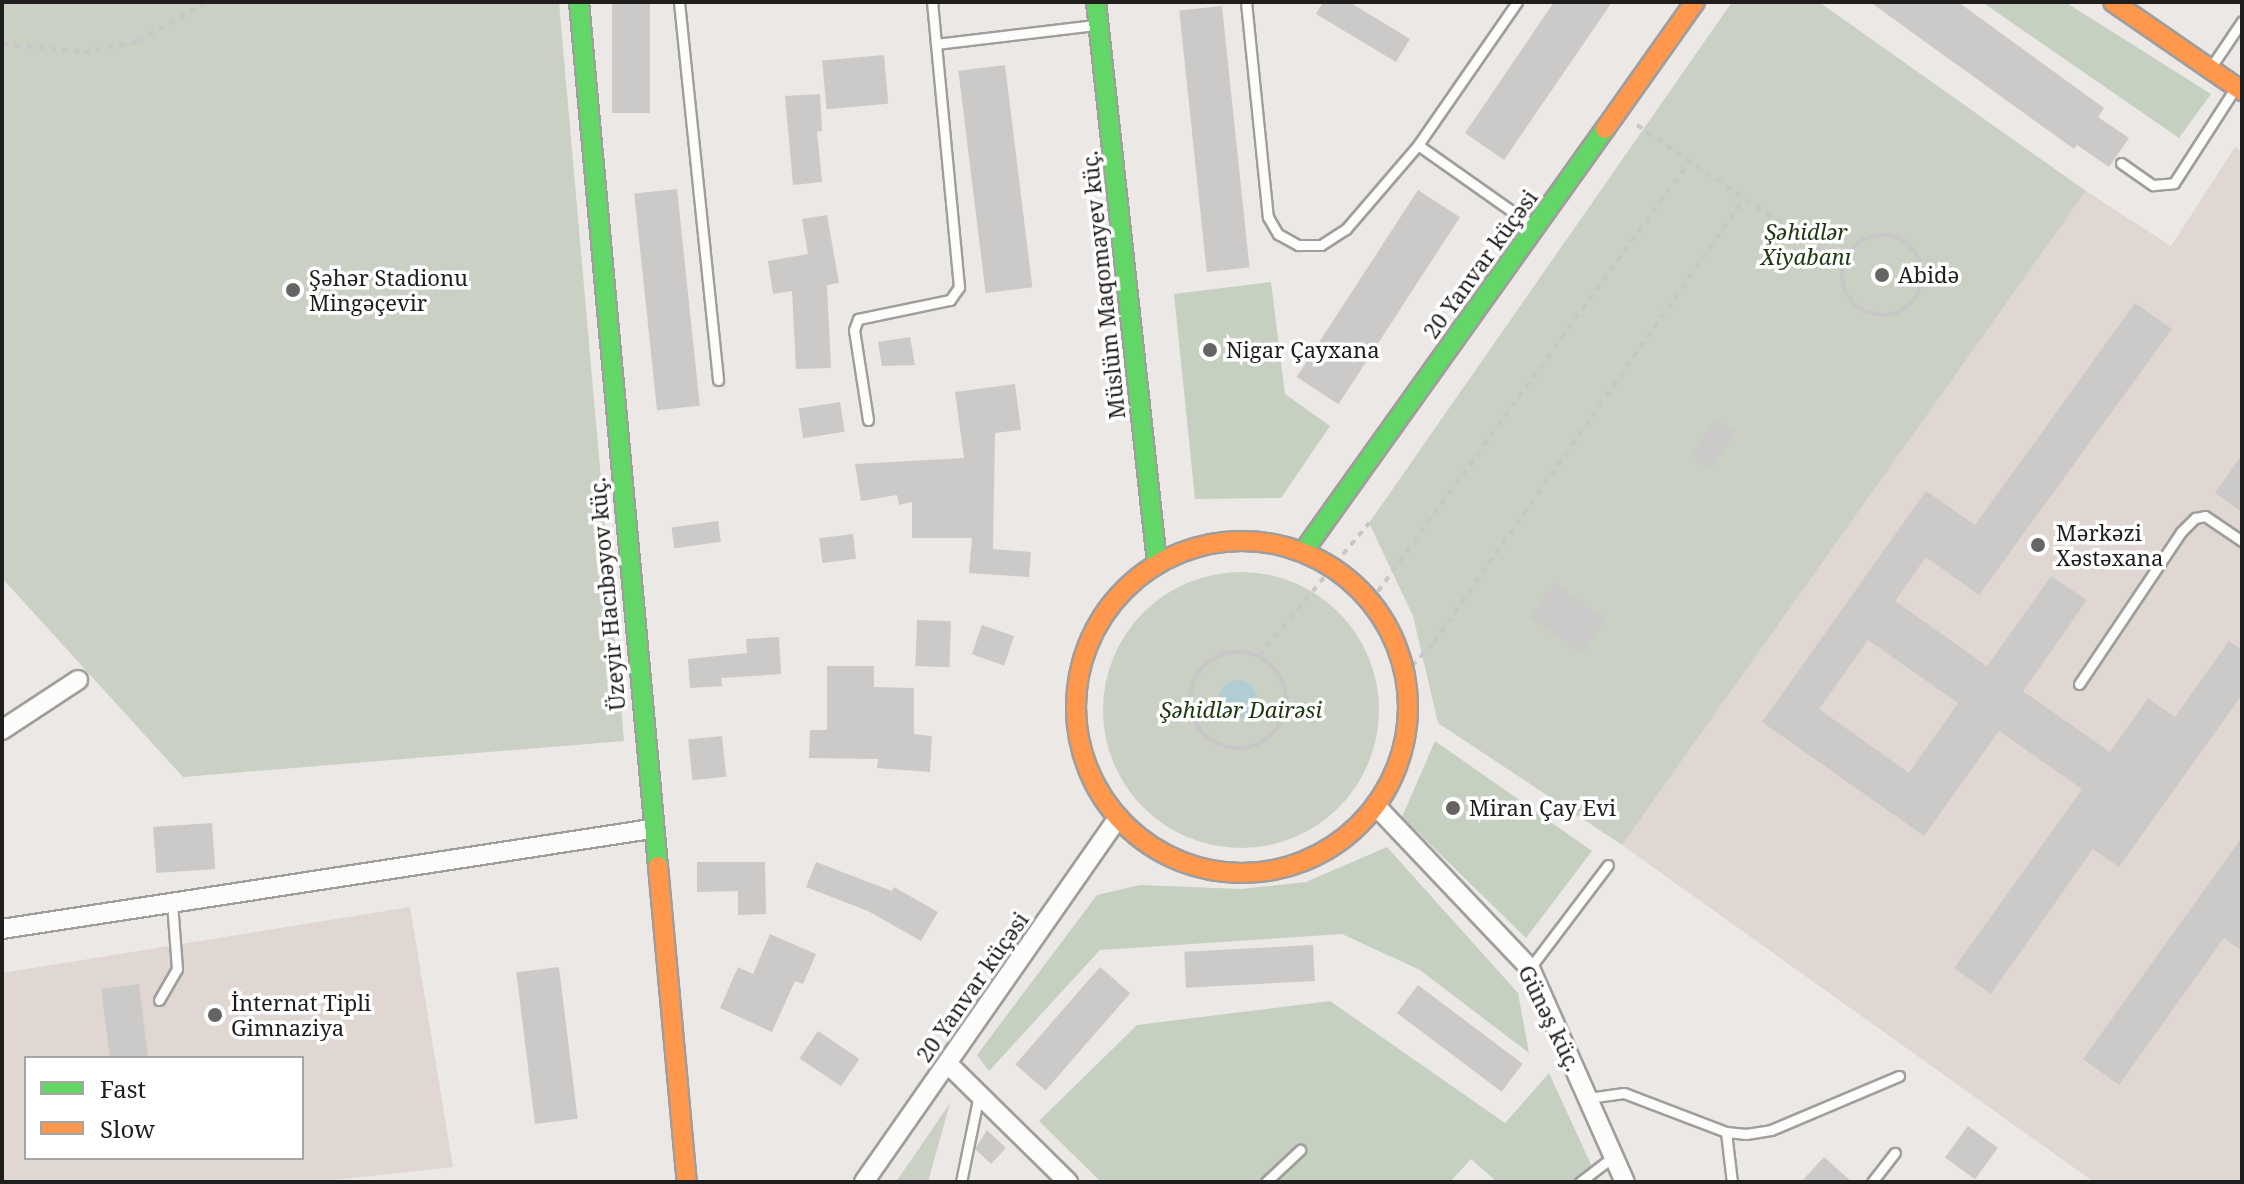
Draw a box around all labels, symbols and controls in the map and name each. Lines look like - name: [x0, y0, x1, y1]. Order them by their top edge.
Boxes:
- street label: Müslüm Maqomayev küç.: [1076, 150, 1130, 420]
- street label: 20 Yanvar küçəsi: [1417, 185, 1543, 343]
- park label: Şəhidlər Xiyabanı: [1761, 218, 1851, 270]
- place label: Abidə: [1898, 262, 1959, 288]
- place label: Şəhər Stadionu Mingəçevir: [309, 264, 468, 316]
- marker: Abidə: [1873, 266, 1891, 284]
- marker: Şəhər Stadionu Mingəçevir: [284, 281, 302, 299]
- place label: Nigar Çayxana: [1226, 337, 1380, 363]
- marker: Nigar Çayxana: [1201, 341, 1219, 359]
- street label: Üzeyir Hacıbəyov küç.: [584, 476, 630, 712]
- place label: Mərkəzi Xəstəxana: [2056, 519, 2163, 570]
- marker: Mərkəzi Xəstəxana: [2027, 534, 2049, 556]
- park label: Şəhidlər Dairəsi: [1160, 697, 1322, 723]
- place label: Miran Çay Evi: [1469, 795, 1616, 821]
- marker: Miran Çay Evi: [1444, 799, 1462, 817]
- street label: 20 Yanvar küçəsi: [910, 907, 1034, 1067]
- street label: Günəş küç.: [1513, 961, 1587, 1075]
- place label: İnternat Tipli Gimnaziya: [231, 989, 371, 1040]
- marker: İnternat Tipli Gimnaziya: [206, 1006, 224, 1024]
- legend: [24, 1056, 304, 1160]
- text: Fast: [100, 1072, 146, 1105]
- text: Slow: [100, 1112, 155, 1145]

